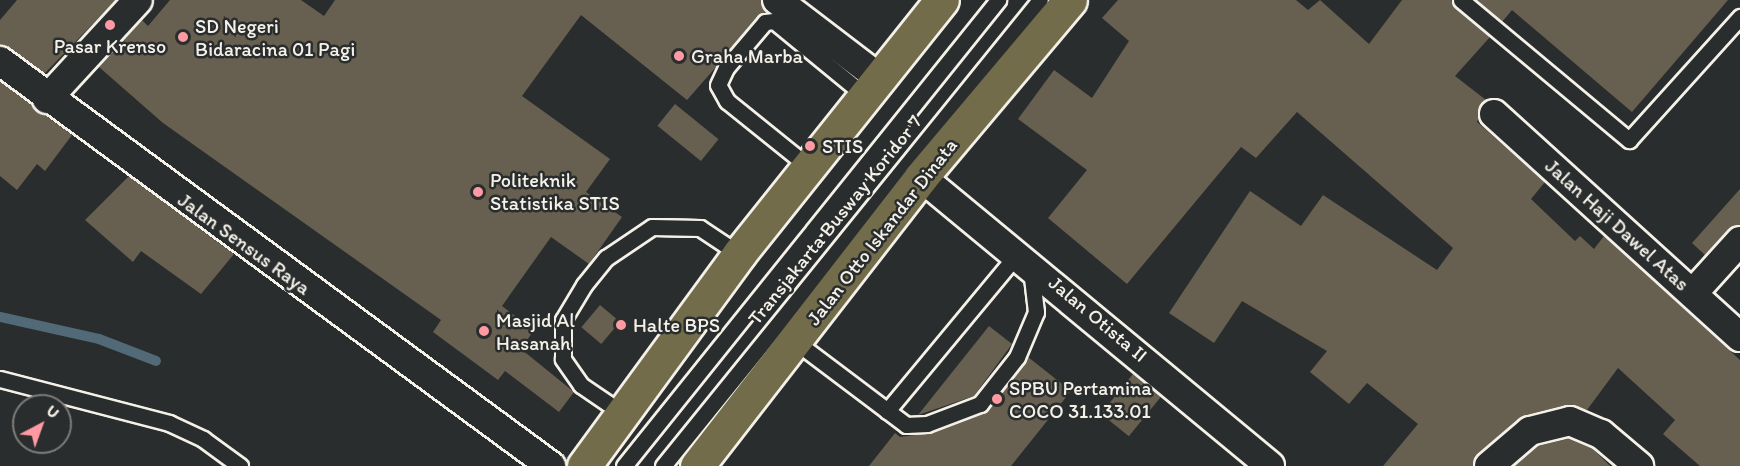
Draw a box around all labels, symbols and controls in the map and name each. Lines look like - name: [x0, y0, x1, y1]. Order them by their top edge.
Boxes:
- place label: SD Negeri Bidaracina 01 Pagi: [195, 14, 355, 61]
- marker: Pasar Krenso: [103, 18, 117, 32]
- marker: SD Negeri Bidaracina 01 Pagi: [176, 30, 190, 44]
- place label: Pasar Krenso: [54, 34, 166, 58]
- place label: Graha Marba: [691, 44, 802, 68]
- marker: Graha Marba: [672, 49, 686, 63]
- street label: Transjakarta Busway Koridor 7: [743, 110, 927, 330]
- street label: Jalan Otto Iskandar Dinata: [801, 133, 963, 331]
- place label: STIS: [822, 134, 863, 158]
- marker: STIS: [803, 139, 817, 153]
- street label: Jalan Haji Dawel Atas: [1540, 154, 1694, 296]
- place label: Politeknik Statistika STIS: [490, 168, 620, 215]
- marker: Politeknik Statistika STIS: [471, 185, 485, 199]
- street label: Jalan Sensus Raya: [173, 188, 315, 300]
- street label: Jalan Otista II: [1044, 271, 1152, 367]
- place label: Masjid Al Hasanah: [496, 308, 575, 355]
- place label: Halte BPS: [633, 313, 720, 337]
- marker: Halte BPS: [614, 318, 628, 332]
- marker: Masjid Al Hasanah: [477, 324, 491, 338]
- place label: SPBU Pertamina COCO 31.133.01: [1009, 376, 1152, 423]
- marker: SPBU Pertamina COCO 31.133.01: [990, 392, 1004, 406]
- north arrow: [12, 394, 72, 454]
- text: U: [43, 401, 63, 422]

